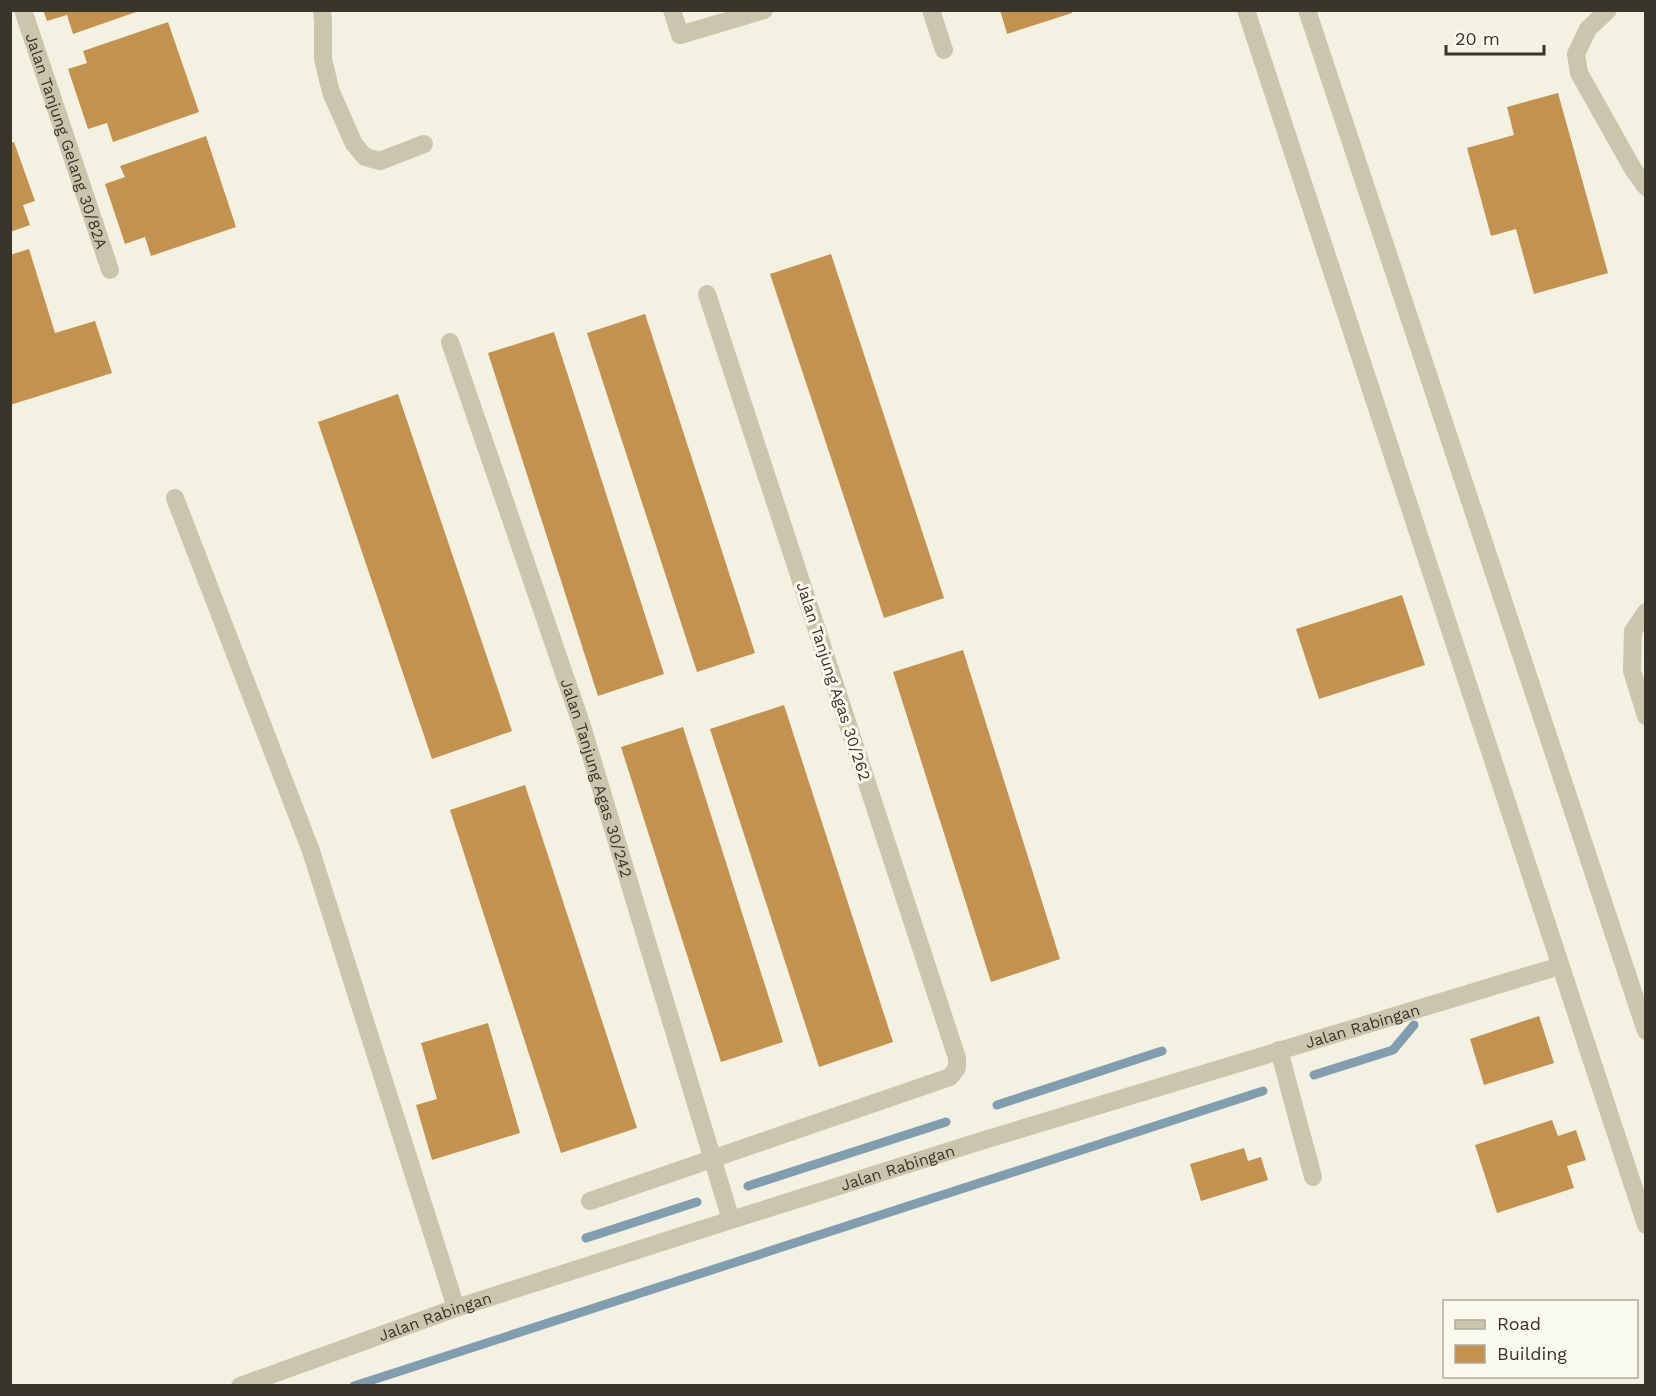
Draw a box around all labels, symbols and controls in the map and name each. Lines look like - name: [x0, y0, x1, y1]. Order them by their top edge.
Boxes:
- scale bar: [1446, 18, 1544, 56]
- text: 20 m: [1455, 28, 1500, 49]
- street label: Jalan Tanjung Gelang 30/82A: [21, 31, 111, 252]
- street label: Jalan Tanjung Agas 30/262: [792, 580, 875, 783]
- street label: Jalan Tanjung Agas 30/242: [556, 676, 636, 880]
- street label: Jalan Rabingan: [1303, 1000, 1422, 1052]
- street label: Jalan Rabingan: [838, 1141, 957, 1195]
- street label: Jalan Rabingan: [376, 1288, 494, 1345]
- legend: [1443, 1300, 1638, 1378]
- text: Road: [1497, 1313, 1541, 1334]
- text: Building: [1497, 1343, 1567, 1364]

